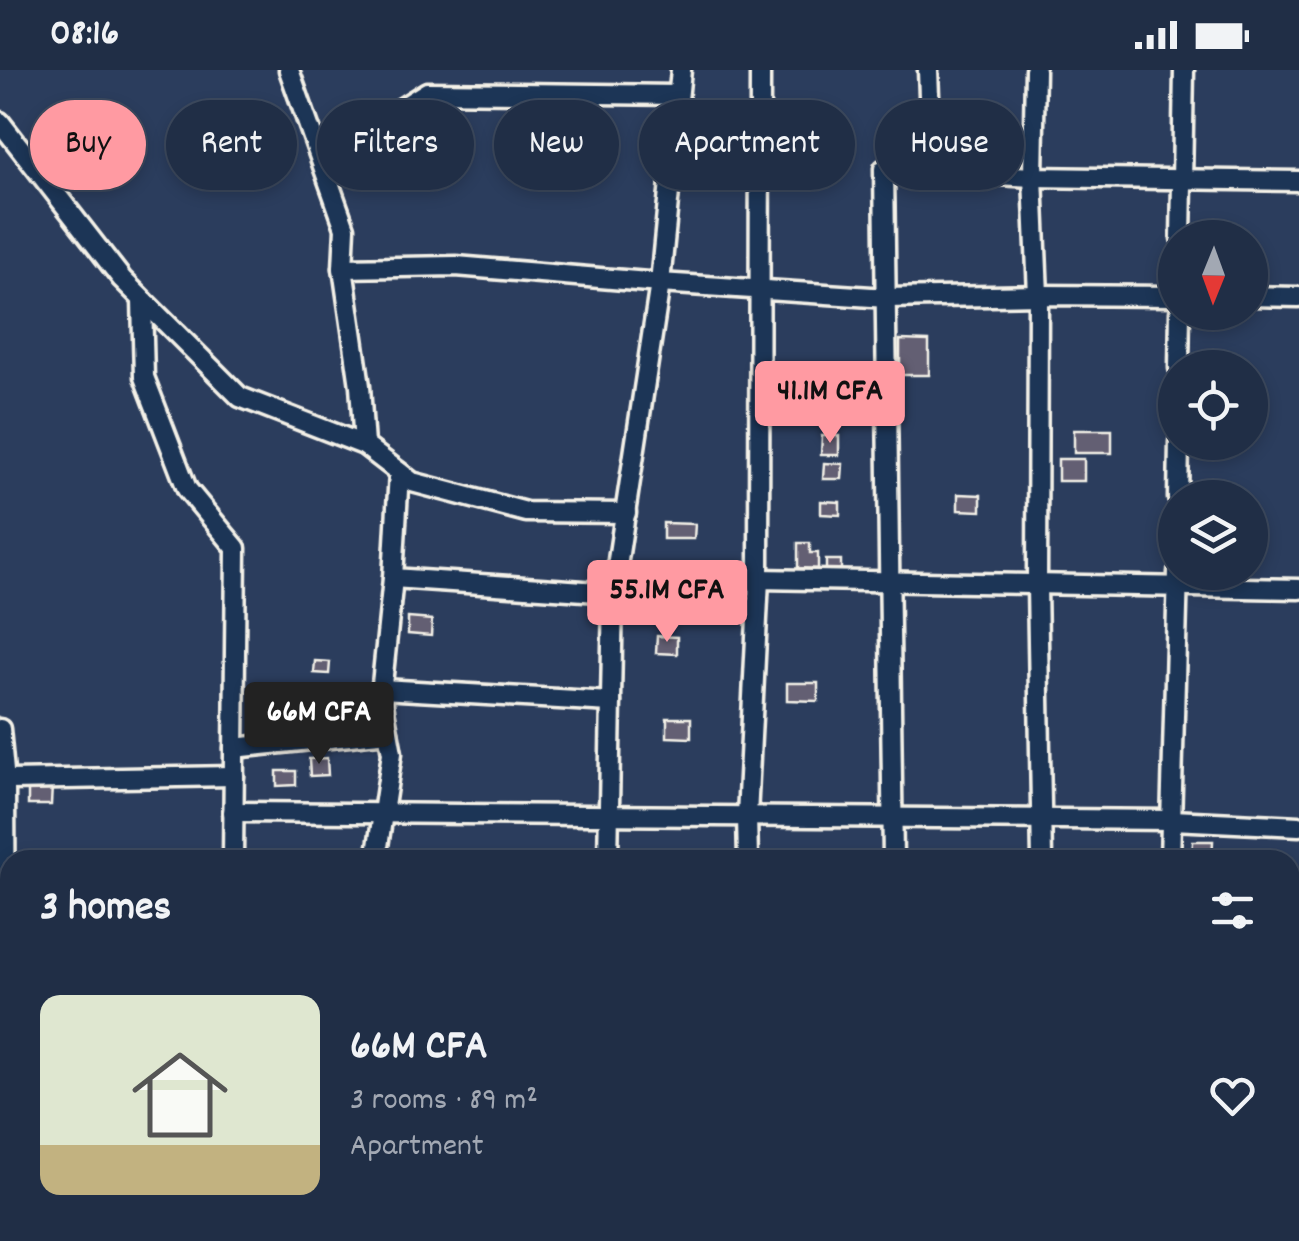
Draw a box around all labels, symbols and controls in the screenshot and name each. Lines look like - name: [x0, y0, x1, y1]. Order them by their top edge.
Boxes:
- text: 08:16: [50, 8, 119, 63]
- chip: Buy: [30, 100, 146, 190]
- chip: Rent: [166, 100, 297, 190]
- chip: Filters: [317, 100, 474, 190]
- chip: New: [494, 100, 619, 190]
- chip: Apartment: [639, 100, 855, 190]
- chip: House: [875, 100, 1024, 190]
- north arrow: [1158, 220, 1268, 330]
- map controls: [1158, 220, 1268, 590]
- button: locate: [1158, 350, 1268, 460]
- pin: 41.1M CFA: [716, 361, 944, 446]
- text: 41.1M CFA: [777, 370, 883, 416]
- button: layers: [1158, 480, 1268, 590]
- pin: 55.1M CFA: [553, 560, 781, 645]
- text: 55.1M CFA: [609, 569, 725, 615]
- pin: 66M CFA: [227, 682, 411, 767]
- text: 66M CFA: [267, 691, 372, 737]
- text: 3 homes: [40, 880, 171, 940]
- icon: filters: [1205, 883, 1260, 938]
- text: 66M CFA: [350, 1019, 488, 1079]
- icon: home: [120, 1035, 240, 1155]
- icon: heart: [1205, 1068, 1260, 1123]
- text: 3 rooms · 89 m²: [350, 1079, 538, 1125]
- text: Apartment: [350, 1125, 484, 1171]

